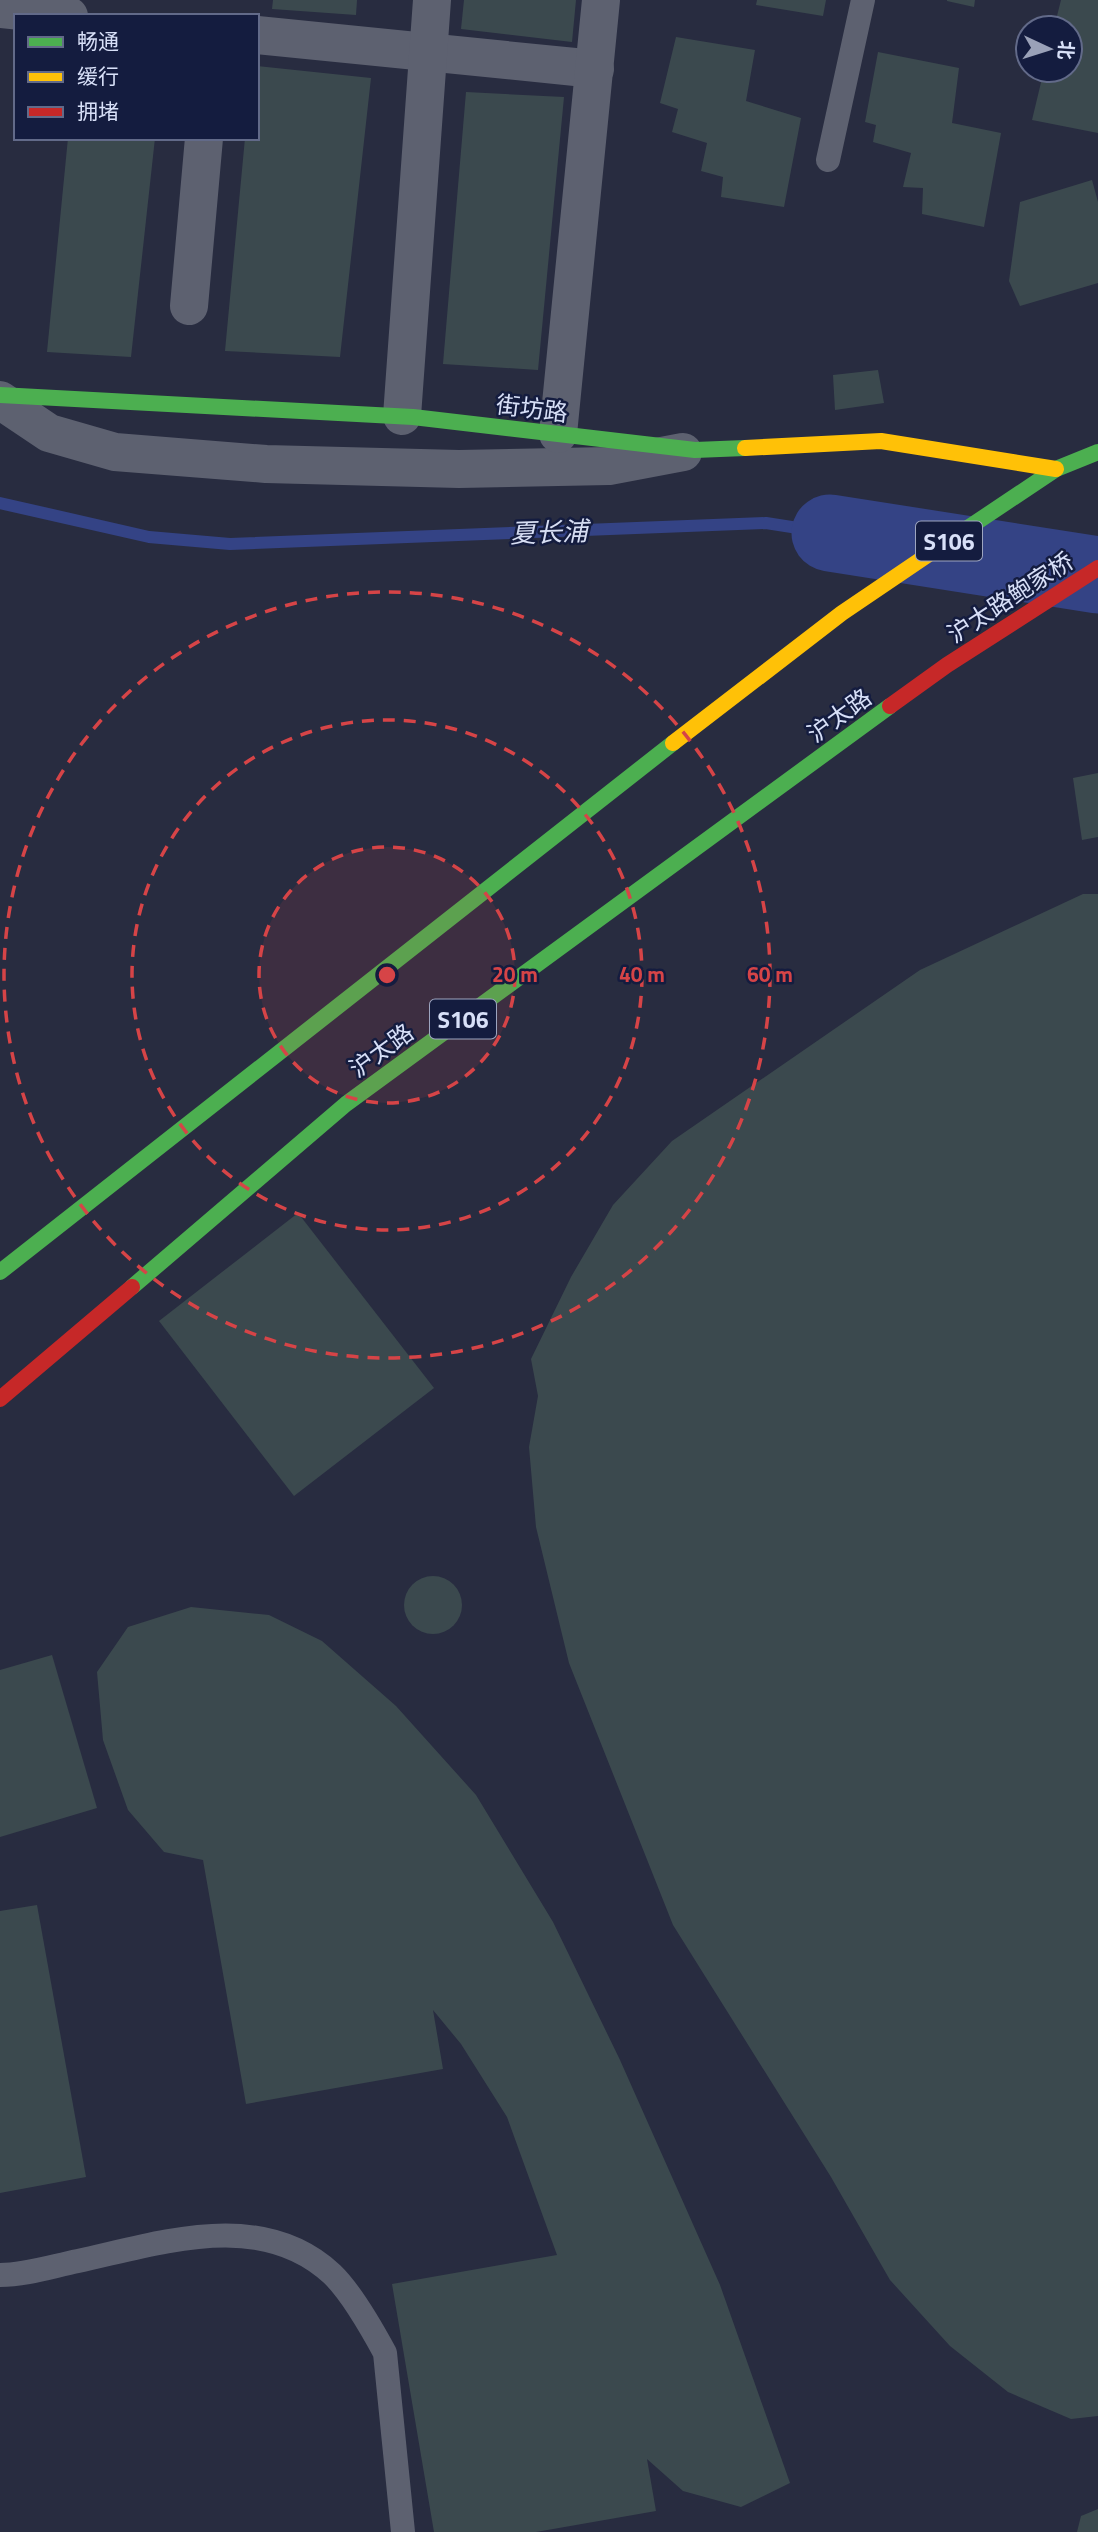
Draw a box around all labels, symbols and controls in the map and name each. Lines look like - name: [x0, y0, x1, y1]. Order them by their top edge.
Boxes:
- legend: [14, 14, 259, 140]
- north arrow: [1014, 14, 1084, 84]
- text: 畅通: [77, 25, 119, 57]
- text: 北: [1051, 40, 1082, 61]
- text: 缓行: [77, 60, 119, 92]
- text: 拥堵: [77, 95, 119, 127]
- street label: 街坊路: [494, 386, 570, 430]
- water label: 夏长浦: [509, 511, 593, 553]
- road number: S106: [916, 522, 982, 561]
- street label: 沪太路鲍家桥: [940, 543, 1080, 651]
- street label: 沪太路: [799, 679, 879, 751]
- text: 20 m: [492, 958, 538, 990]
- text: 40 m: [619, 958, 665, 990]
- text: 60 m: [747, 958, 793, 990]
- centre of rings: [375, 963, 399, 987]
- road number: S106: [430, 1000, 496, 1038]
- street label: 沪太路: [341, 1014, 421, 1086]

